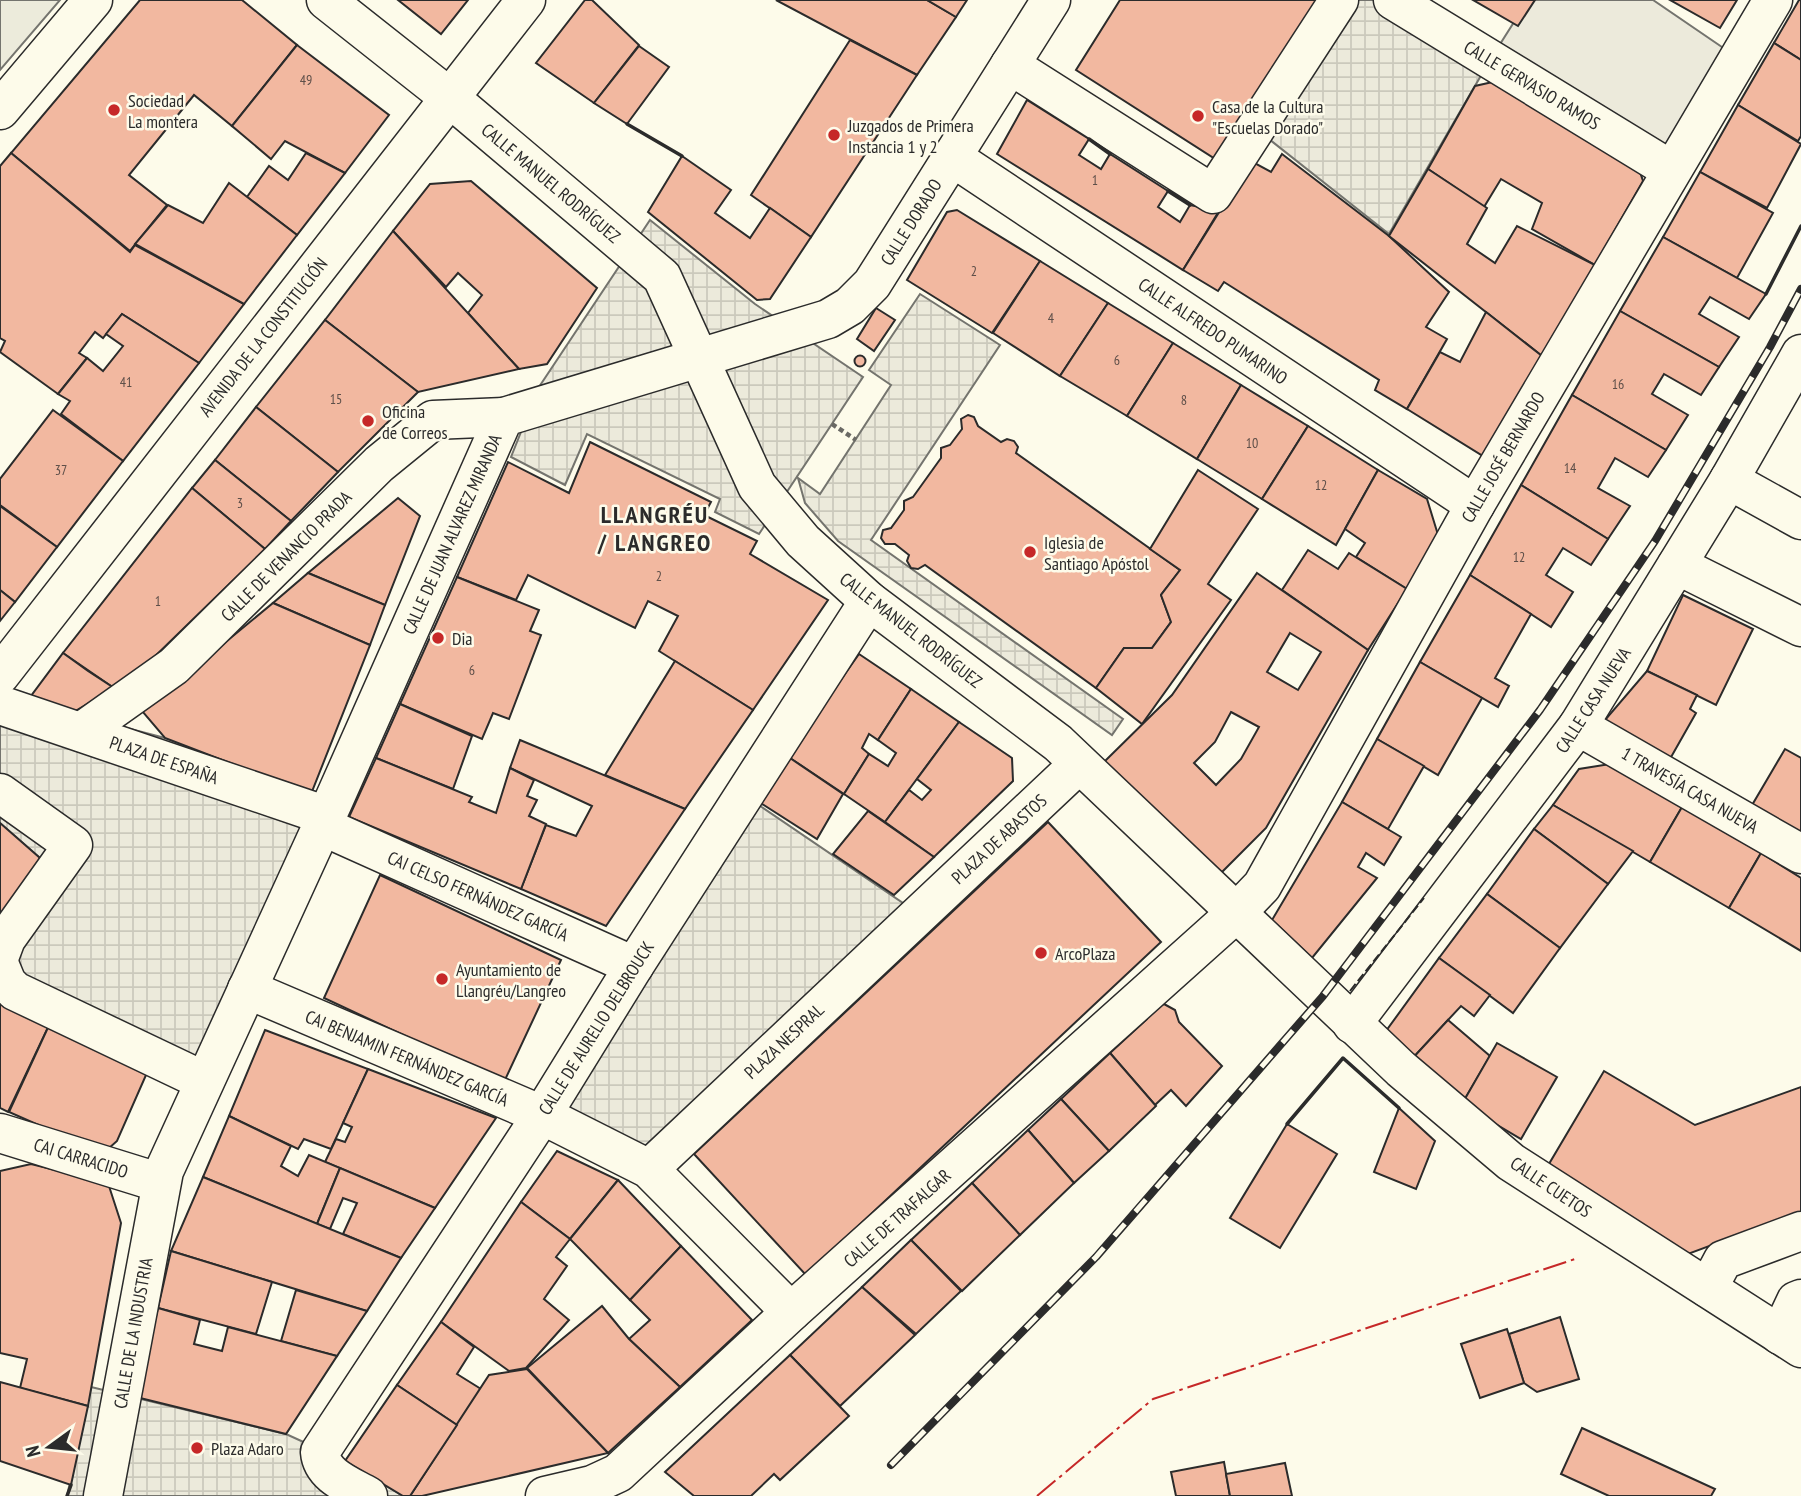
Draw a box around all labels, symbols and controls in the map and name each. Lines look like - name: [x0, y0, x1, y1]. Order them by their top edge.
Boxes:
- street label: CALLE GERVASIO RAMOS: [1460, 35, 1605, 135]
- house number: 49: [300, 71, 312, 89]
- place label: Sociedad La montera: [128, 89, 198, 133]
- place label: Casa de la Cultura "Escuelas Dorado": [1212, 95, 1323, 139]
- marker: Sociedad La montera: [106, 102, 122, 118]
- marker: Casa de la Cultura "Escuelas Dorado": [1190, 108, 1206, 124]
- place label: Juzgados de Primera Instancia 1 y 2: [847, 114, 974, 158]
- street label: CALLE MANUEL RODRÍGUEZ: [477, 118, 625, 248]
- marker: Juzgados de Primera Instancia 1 y 2: [826, 127, 842, 143]
- house number: 1: [1092, 171, 1098, 189]
- street label: CALLE DORADO: [875, 174, 947, 270]
- street label: AVENIDA DE LA CONSTITUCIÓN: [194, 253, 332, 421]
- house number: 2: [971, 262, 977, 280]
- street label: CALLE ALFREDO PUMARINO: [1134, 273, 1292, 390]
- house number: 4: [1048, 309, 1055, 327]
- house number: 6: [1114, 351, 1120, 369]
- house number: 41: [120, 373, 132, 391]
- house number: 16: [1612, 375, 1624, 393]
- street label: CALLE JOSÉ BERNARDO: [1456, 387, 1550, 527]
- house number: 15: [330, 390, 342, 408]
- house number: 8: [1181, 391, 1187, 409]
- place label: Oficina de Correos: [382, 400, 448, 444]
- marker: Oficina de Correos: [360, 413, 376, 429]
- street label: CALLE DE JUAN ALVAREZ MIRANDA: [397, 430, 507, 638]
- house number: 10: [1246, 434, 1258, 452]
- house number: 14: [1564, 459, 1577, 477]
- house number: 37: [55, 461, 67, 479]
- house number: 12: [1315, 476, 1327, 494]
- street label: CALLE DE VENANCIO PRADA: [216, 485, 357, 626]
- house number: 3: [237, 494, 243, 512]
- district label: LLANGRÉU / LANGREO: [597, 499, 712, 558]
- place label: Iglesia de Santiago Apóstol: [1044, 531, 1150, 575]
- marker: Iglesia de Santiago Apóstol: [1022, 544, 1038, 560]
- house number: 12: [1513, 548, 1525, 566]
- house number: 2: [656, 567, 662, 585]
- street label: CALLE MANUEL RODRÍGUEZ: [835, 567, 987, 693]
- house number: 1: [155, 592, 161, 610]
- place label: Dia: [452, 627, 473, 650]
- marker: Dia: [430, 630, 446, 646]
- street label: CALLE CASA NUEVA: [1550, 642, 1636, 757]
- house number: 6: [469, 661, 475, 679]
- street label: PLAZA DE ESPAÑA: [107, 731, 222, 790]
- street label: 1 TRAVESÍA CASA NUEVA: [1618, 742, 1763, 839]
- street label: PLAZA DE ABASTOS: [947, 789, 1052, 889]
- street label: CAI CELSO FERNÁNDEZ GARCÍA: [384, 846, 572, 946]
- street label: CALLE DE AURELIO DELBROUCK: [533, 937, 659, 1119]
- place label: ArcoPlaza: [1055, 942, 1116, 965]
- marker: ArcoPlaza: [1033, 945, 1049, 961]
- place label: Ayuntamiento de Llangréu/Langreo: [456, 958, 566, 1002]
- marker: Ayuntamiento de Llangréu/Langreo: [434, 971, 450, 987]
- street label: PLAZA NESPRAL: [739, 998, 829, 1084]
- street label: CAI BENJAMIN FERNÁNDEZ GARCÍA: [302, 1005, 513, 1111]
- street label: CAI CARRACIDO: [31, 1133, 131, 1183]
- street label: CALLE CUETOS: [1506, 1151, 1596, 1223]
- street label: CALLE DE TRAFALGAR: [839, 1164, 956, 1272]
- street label: CALLE DE LA INDUSTRIA: [108, 1255, 158, 1410]
- north arrow: [14, 1412, 84, 1482]
- place label: Plaza Adaro: [211, 1437, 284, 1460]
- marker: Plaza Adaro: [189, 1440, 205, 1456]
- text: N: [20, 1443, 45, 1459]

